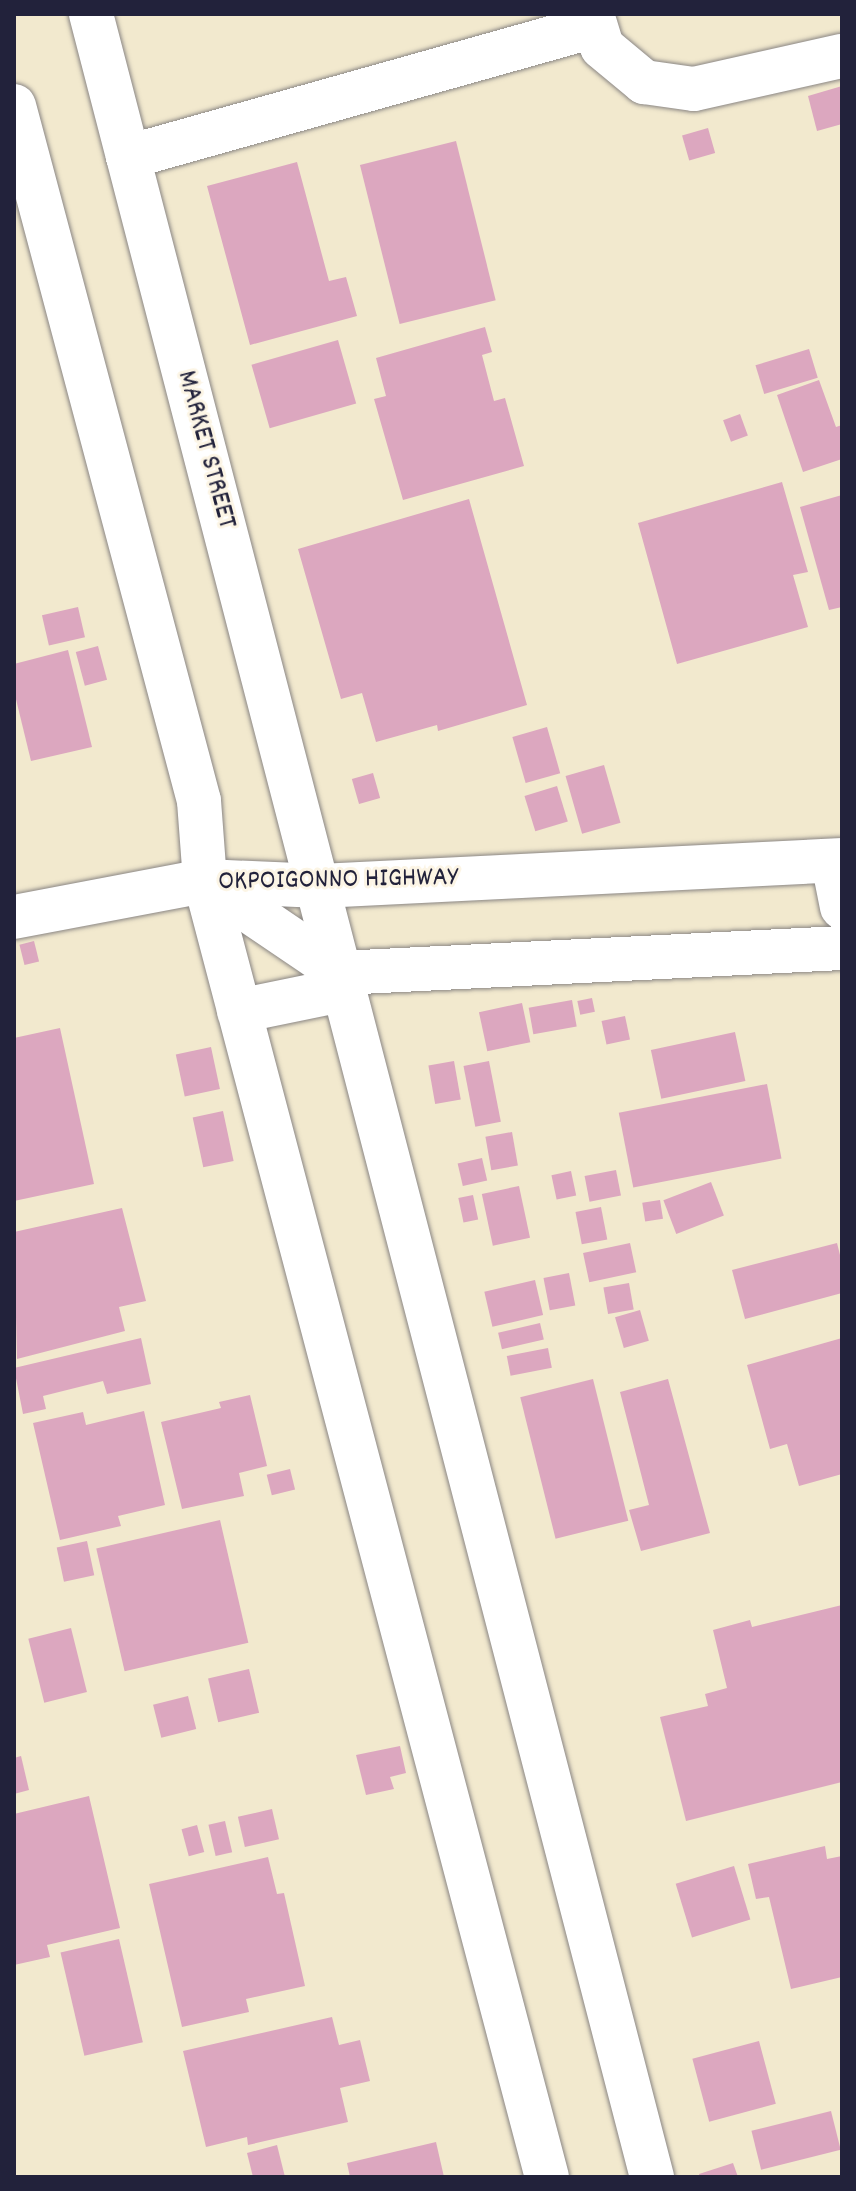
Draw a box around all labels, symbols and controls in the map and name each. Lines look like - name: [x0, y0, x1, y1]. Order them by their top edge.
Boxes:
- street label: MARKET STREET: [168, 367, 242, 533]
- street label: OKPOIGONNO HIGHWAY: [218, 862, 458, 900]

